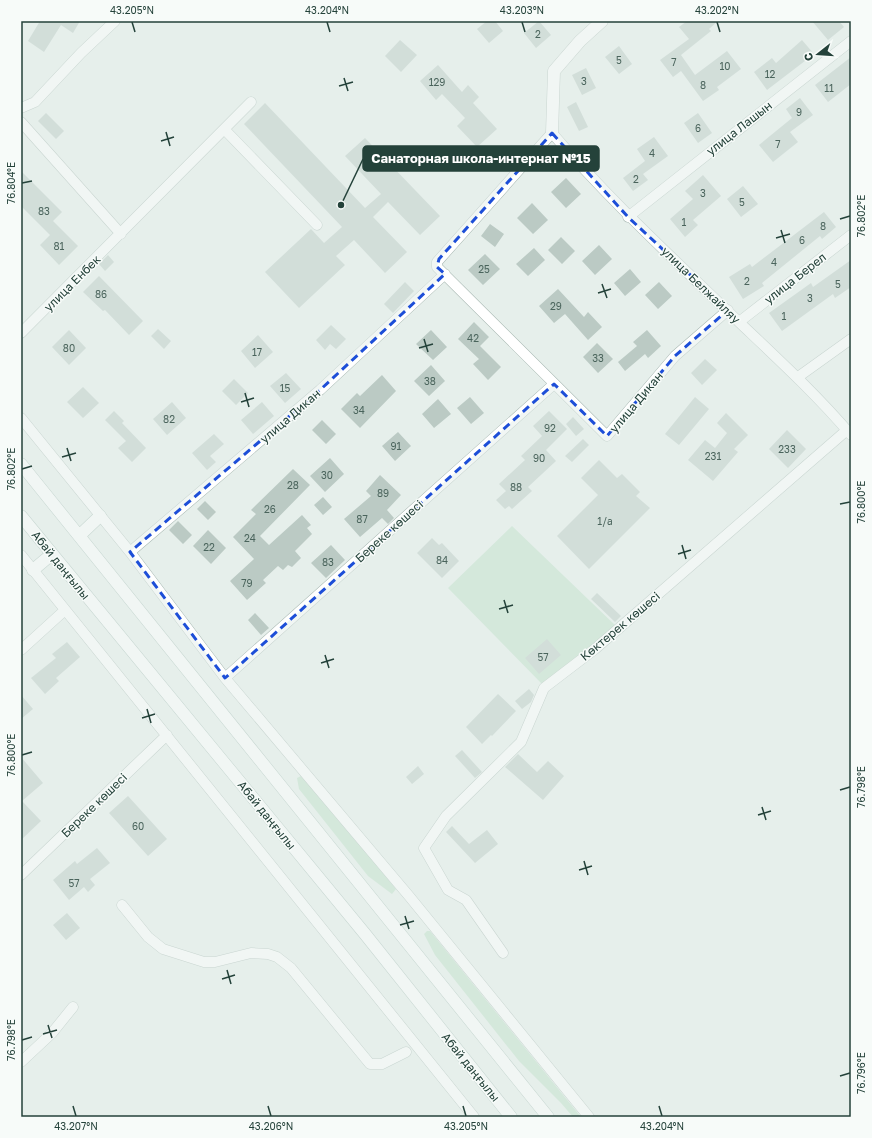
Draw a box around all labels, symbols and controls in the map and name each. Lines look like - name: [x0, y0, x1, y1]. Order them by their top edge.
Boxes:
- text: 43.205°N: [110, 4, 154, 16]
- text: 43.204°N: [305, 4, 349, 16]
- text: 43.203°N: [500, 4, 544, 16]
- text: 43.202°N: [695, 4, 739, 16]
- house number: 2: [535, 28, 541, 40]
- north arrow: [798, 34, 838, 74]
- text: С: [801, 51, 815, 63]
- house number: 5: [616, 54, 622, 66]
- house number: 7: [671, 56, 677, 68]
- house number: 10: [719, 60, 731, 72]
- house number: 12: [765, 68, 776, 80]
- house number: 3: [581, 75, 587, 87]
- house number: 129: [429, 76, 445, 88]
- house number: 8: [700, 79, 706, 91]
- house number: 11: [824, 82, 834, 94]
- street label: улица Лашын: [703, 98, 775, 158]
- house number: 9: [796, 106, 802, 118]
- house number: 6: [695, 122, 701, 134]
- house number: 7: [775, 138, 781, 150]
- callout: Санаторная школа-интернат №15: [363, 146, 599, 171]
- house number: 4: [649, 147, 655, 159]
- text: Санаторная школа-интернат №15: [371, 150, 591, 166]
- text: 76.804°E: [5, 162, 17, 204]
- house number: 2: [633, 173, 639, 185]
- house number: 3: [700, 187, 706, 199]
- text: 76.802°E: [855, 195, 867, 237]
- house number: 5: [739, 196, 745, 208]
- house number: 83: [38, 205, 50, 217]
- house number: 1: [682, 216, 687, 228]
- house number: 8: [820, 220, 826, 232]
- house number: 6: [799, 234, 805, 246]
- house number: 81: [54, 240, 65, 252]
- street label: улица Белжайляу: [658, 243, 744, 327]
- street label: улица Берел: [761, 249, 829, 307]
- street label: улица Енбек: [41, 252, 103, 314]
- house number: 4: [771, 256, 777, 268]
- house number: 25: [478, 263, 490, 275]
- house number: 2: [744, 275, 750, 287]
- house number: 5: [835, 278, 841, 290]
- house number: 86: [95, 288, 107, 300]
- house number: 3: [807, 292, 813, 304]
- house number: 29: [550, 300, 562, 312]
- house number: 1: [782, 310, 787, 322]
- house number: 42: [467, 332, 479, 344]
- house number: 80: [63, 342, 75, 354]
- house number: 17: [252, 346, 262, 358]
- house number: 33: [592, 352, 604, 364]
- street label: улица Дикан: [606, 368, 666, 436]
- house number: 38: [424, 375, 436, 387]
- house number: 15: [280, 382, 291, 394]
- street label: улица Дикан: [257, 386, 323, 446]
- house number: 34: [353, 404, 365, 416]
- house number: 82: [163, 413, 175, 425]
- house number: 92: [544, 422, 556, 434]
- house number: 91: [391, 440, 402, 452]
- house number: 233: [778, 443, 796, 455]
- text: 76.802°E: [5, 448, 17, 490]
- house number: 231: [705, 450, 721, 462]
- house number: 90: [533, 452, 545, 464]
- house number: 30: [321, 469, 333, 481]
- house number: 28: [287, 479, 299, 491]
- house number: 88: [510, 481, 522, 493]
- text: 76.800°E: [855, 481, 867, 523]
- house number: 89: [377, 487, 389, 499]
- street label: Береке көшесі: [352, 497, 426, 565]
- house number: 26: [264, 503, 276, 515]
- house number: 87: [356, 513, 368, 525]
- house number: 1/а: [597, 515, 613, 527]
- street label: Абай даңғылы: [29, 527, 93, 603]
- house number: 24: [244, 532, 256, 544]
- house number: 22: [203, 541, 215, 553]
- house number: 84: [436, 554, 448, 566]
- house number: 83: [322, 556, 334, 568]
- house number: 79: [241, 577, 253, 589]
- street label: Көктерек көшесі: [577, 588, 663, 664]
- house number: 57: [537, 651, 549, 663]
- text: 76.800°E: [5, 734, 17, 776]
- text: 76.798°E: [855, 766, 867, 808]
- street label: Береке көшесі: [58, 770, 130, 840]
- street label: Абай даңғылы: [235, 777, 299, 853]
- house number: 60: [132, 820, 144, 832]
- house number: 57: [68, 877, 80, 889]
- text: 76.798°E: [5, 1019, 17, 1061]
- street label: Абай даңғылы: [439, 1029, 503, 1105]
- text: 76.796°E: [855, 1052, 867, 1094]
- text: 43.207°N: [54, 1120, 98, 1132]
- text: 43.206°N: [249, 1120, 293, 1132]
- text: 43.205°N: [444, 1120, 488, 1132]
- text: 43.204°N: [640, 1120, 684, 1132]

